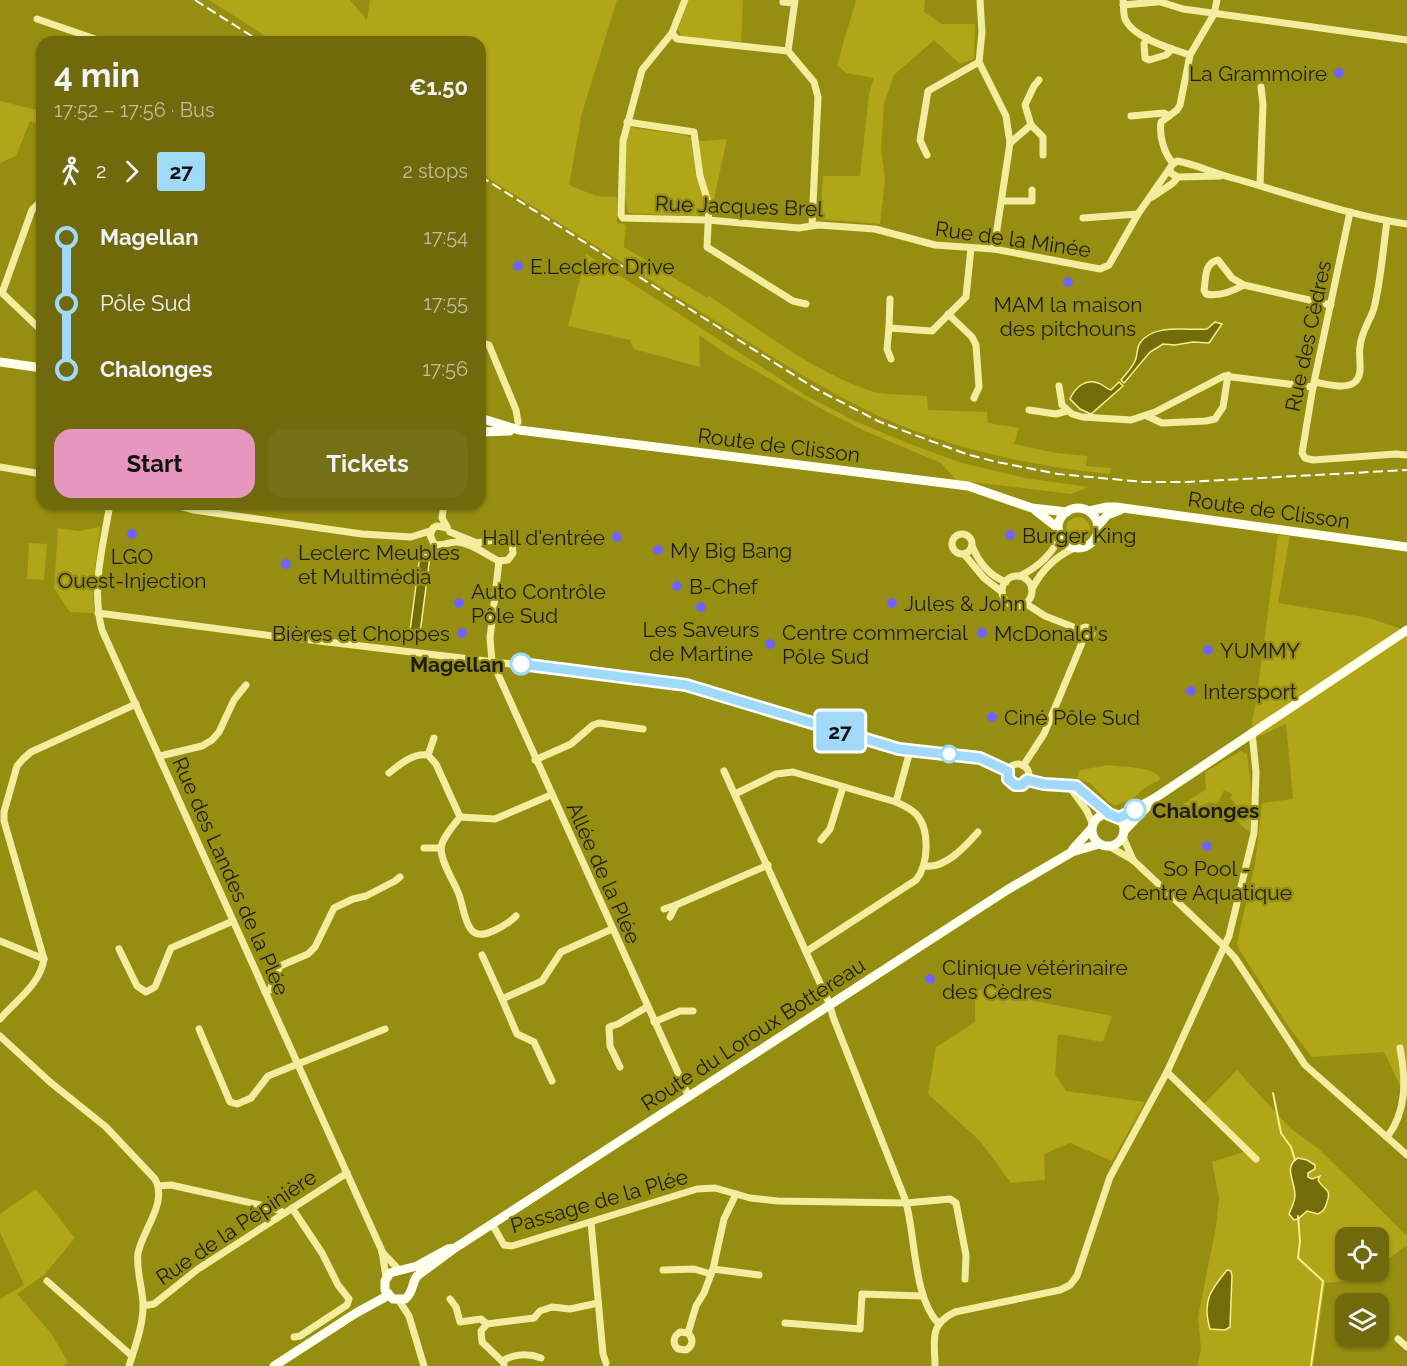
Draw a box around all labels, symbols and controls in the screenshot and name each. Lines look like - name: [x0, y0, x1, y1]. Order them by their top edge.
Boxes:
- text: 4 min: [54, 56, 140, 95]
- place label: La Grammoire: [1189, 61, 1327, 86]
- marker: La Grammoire: [1332, 66, 1346, 80]
- text: €1.50: [409, 74, 468, 100]
- text: 17:52 – 17:56 · Bus: [54, 98, 215, 122]
- icon: walk: [54, 155, 87, 188]
- icon: forward: [115, 155, 148, 188]
- text: 2: [96, 159, 106, 183]
- text: 27: [169, 159, 193, 184]
- text: 2 stops: [402, 159, 468, 183]
- street label: Rue Jacques Brel: [654, 191, 824, 221]
- street label: Rue de la Minée: [934, 216, 1092, 262]
- text: Magellan: [100, 224, 199, 250]
- text: 17:54: [423, 225, 468, 249]
- place label: E.Leclerc Drive: [530, 254, 675, 279]
- street label: Rue des Cèdres: [1280, 258, 1336, 414]
- marker: E.Leclerc Drive: [511, 259, 525, 273]
- marker: MAM la maison des pitchouns: [1061, 275, 1075, 289]
- text: Pôle Sud: [100, 290, 191, 316]
- text: 17:55: [423, 291, 468, 315]
- place label: MAM la maison des pitchouns: [993, 292, 1143, 341]
- text: Chalonges: [100, 356, 213, 382]
- text: 17:56: [422, 357, 468, 381]
- street label: Route de Clisson: [696, 423, 862, 467]
- button: Start: [54, 429, 255, 498]
- button: Tickets: [267, 429, 468, 498]
- street label: Route de Clisson: [1186, 486, 1352, 534]
- place label: Burger King: [1022, 523, 1136, 548]
- place label: Hall d'entrée: [482, 525, 605, 550]
- marker: LGO Ouest-Injection: [125, 527, 139, 541]
- marker: Burger King: [1003, 528, 1017, 542]
- marker: Hall d'entrée: [610, 530, 624, 544]
- place label: My Big Bang: [670, 538, 792, 563]
- place label: Leclerc Meubles et Multimédia: [298, 540, 460, 589]
- marker: My Big Bang: [651, 543, 665, 557]
- place label: LGO Ouest-Injection: [58, 544, 206, 593]
- marker: Leclerc Meubles et Multimédia: [279, 557, 293, 571]
- place label: B-Chef: [689, 574, 759, 599]
- place label: Auto Contrôle Pôle Sud: [471, 579, 606, 628]
- marker: B-Chef: [670, 579, 684, 593]
- place label: Jules & John: [904, 591, 1026, 616]
- marker: Auto Contrôle Pôle Sud: [452, 596, 466, 610]
- marker: Jules & John: [885, 596, 899, 610]
- marker: Les Saveurs de Martine: [694, 600, 708, 614]
- place label: Les Saveurs de Martine: [643, 617, 759, 666]
- place label: Centre commercial Pôle Sud: [782, 620, 968, 669]
- place label: Bières et Choppes: [272, 621, 450, 646]
- place label: McDonald's: [994, 621, 1108, 646]
- marker: Bières et Choppes: [455, 626, 469, 640]
- marker: McDonald's: [975, 626, 989, 640]
- marker: Centre commercial Pôle Sud: [763, 637, 777, 651]
- place label: YUMMY: [1220, 638, 1300, 663]
- marker: YUMMY: [1201, 643, 1215, 657]
- place label: Magellan: [410, 652, 504, 677]
- marker: Magellan: [510, 653, 532, 675]
- place label: Intersport: [1203, 679, 1297, 704]
- marker: Intersport: [1184, 684, 1198, 698]
- place label: Ciné Pôle Sud: [1004, 705, 1140, 730]
- marker: Ciné Pôle Sud: [985, 710, 999, 724]
- line badge: 27: [813, 712, 867, 750]
- text: 27: [828, 719, 852, 744]
- unlabelled marker: [940, 745, 958, 763]
- street label: Rue des Landes de la Plée: [167, 753, 295, 999]
- street label: Allée de la Plée: [562, 798, 646, 948]
- place label: Chalonges: [1152, 798, 1259, 823]
- marker: Chalonges: [1124, 799, 1146, 821]
- marker: So Pool - Centre Aquatique: [1200, 839, 1214, 853]
- place label: So Pool - Centre Aquatique: [1122, 856, 1292, 905]
- street label: Route du Loroux Bottereau: [636, 952, 870, 1116]
- place label: Clinique vétérinaire des Cèdres: [942, 955, 1128, 1004]
- marker: Clinique vétérinaire des Cèdres: [923, 972, 937, 986]
- street label: Rue de la Pépinière: [151, 1164, 321, 1290]
- street label: Passage de la Plée: [507, 1164, 691, 1238]
- map controls: [1335, 1227, 1389, 1347]
- button: locate: [1335, 1227, 1389, 1281]
- button: layers: [1335, 1293, 1389, 1347]

